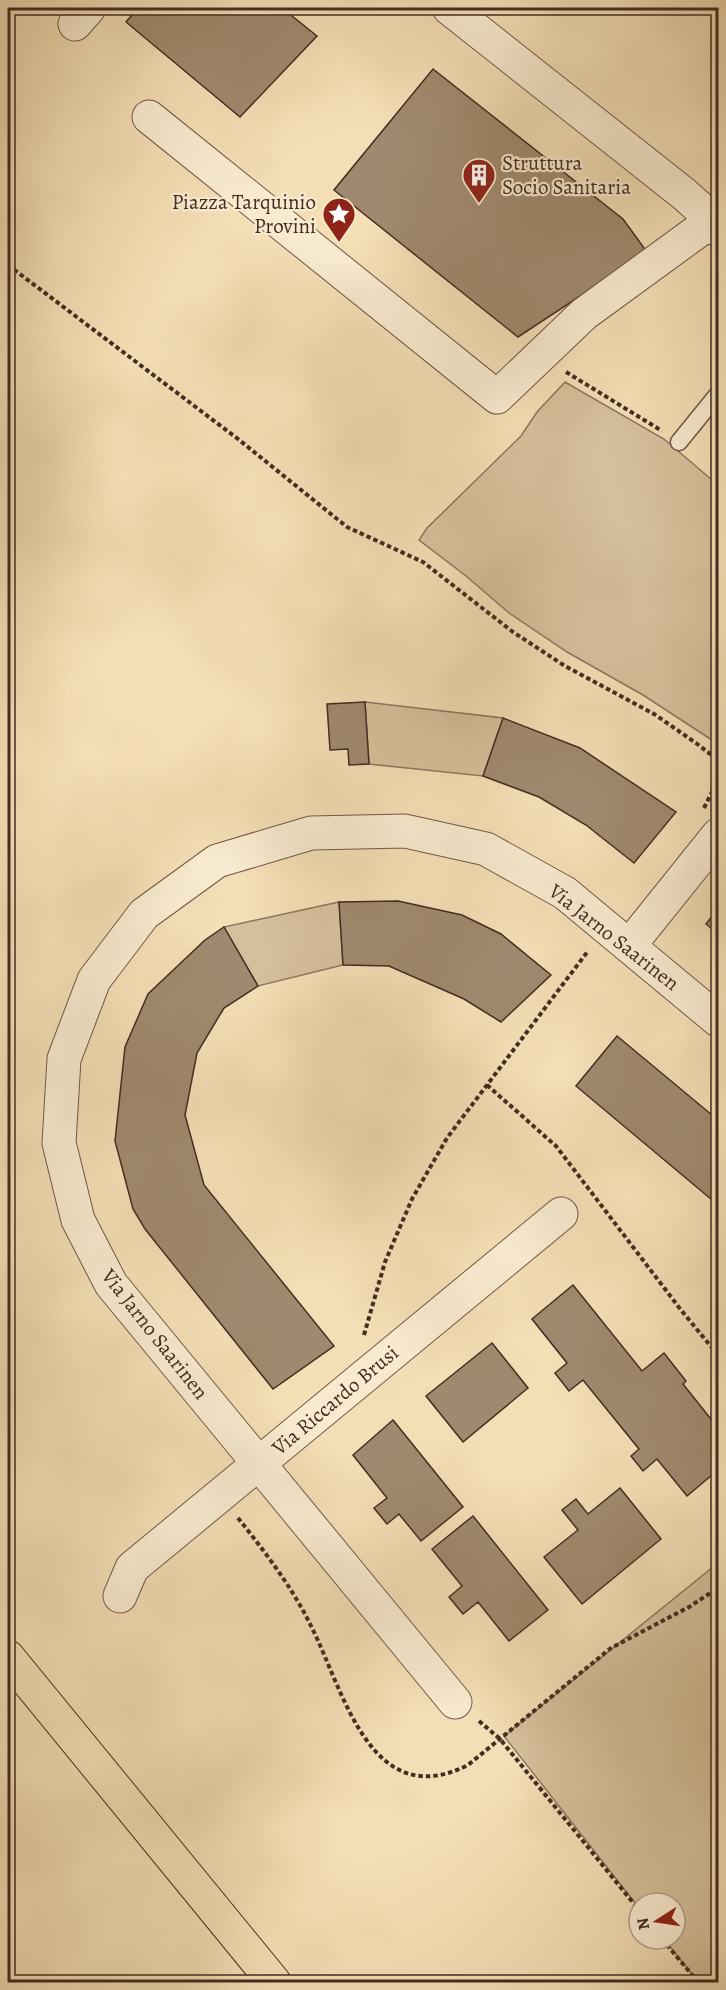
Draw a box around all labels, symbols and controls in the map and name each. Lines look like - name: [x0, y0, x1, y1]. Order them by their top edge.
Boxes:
- place label: Struttura Socio Sanitaria: [502, 149, 631, 201]
- building icon: Struttura Socio Sanitaria: [461, 157, 497, 204]
- place label: Piazza Tarquinio Provini: [172, 188, 316, 240]
- place icon: Piazza Tarquinio Provini: [321, 196, 357, 243]
- street label: Via Jarno Saarinen: [542, 876, 685, 997]
- street label: Via Jarno Saarinen: [94, 1262, 215, 1405]
- street label: Via Riccardo Brusi: [265, 1339, 404, 1462]
- north arrow: [627, 1891, 687, 1951]
- text: N: [631, 1916, 655, 1932]

